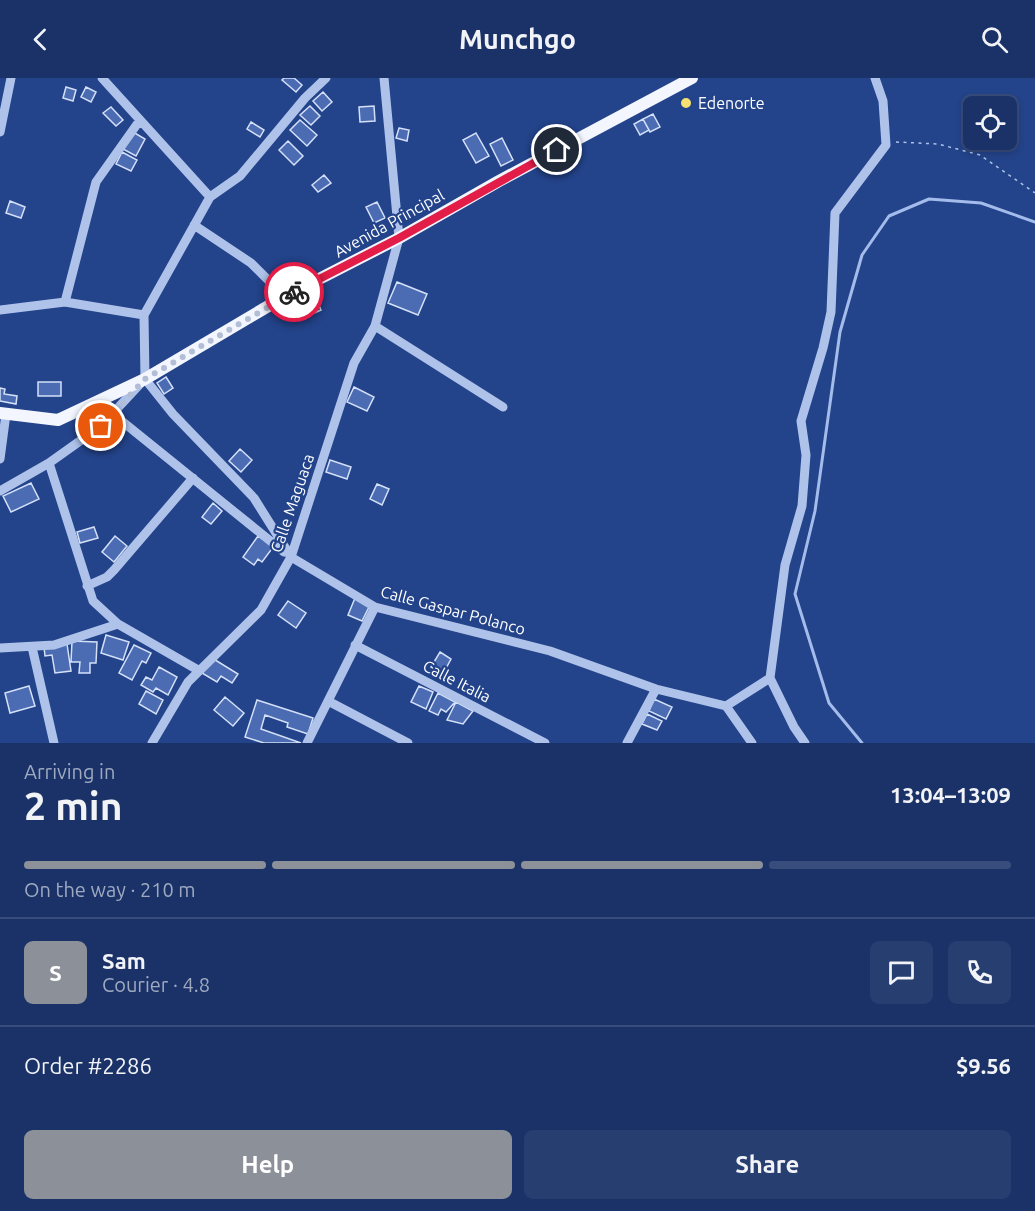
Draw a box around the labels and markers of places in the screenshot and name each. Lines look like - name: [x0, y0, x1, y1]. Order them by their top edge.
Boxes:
- place label: Edenorte: [698, 94, 765, 112]
- marker: Edenorte: [679, 96, 693, 110]
- pin: [531, 124, 582, 175]
- pin: [75, 400, 126, 451]

